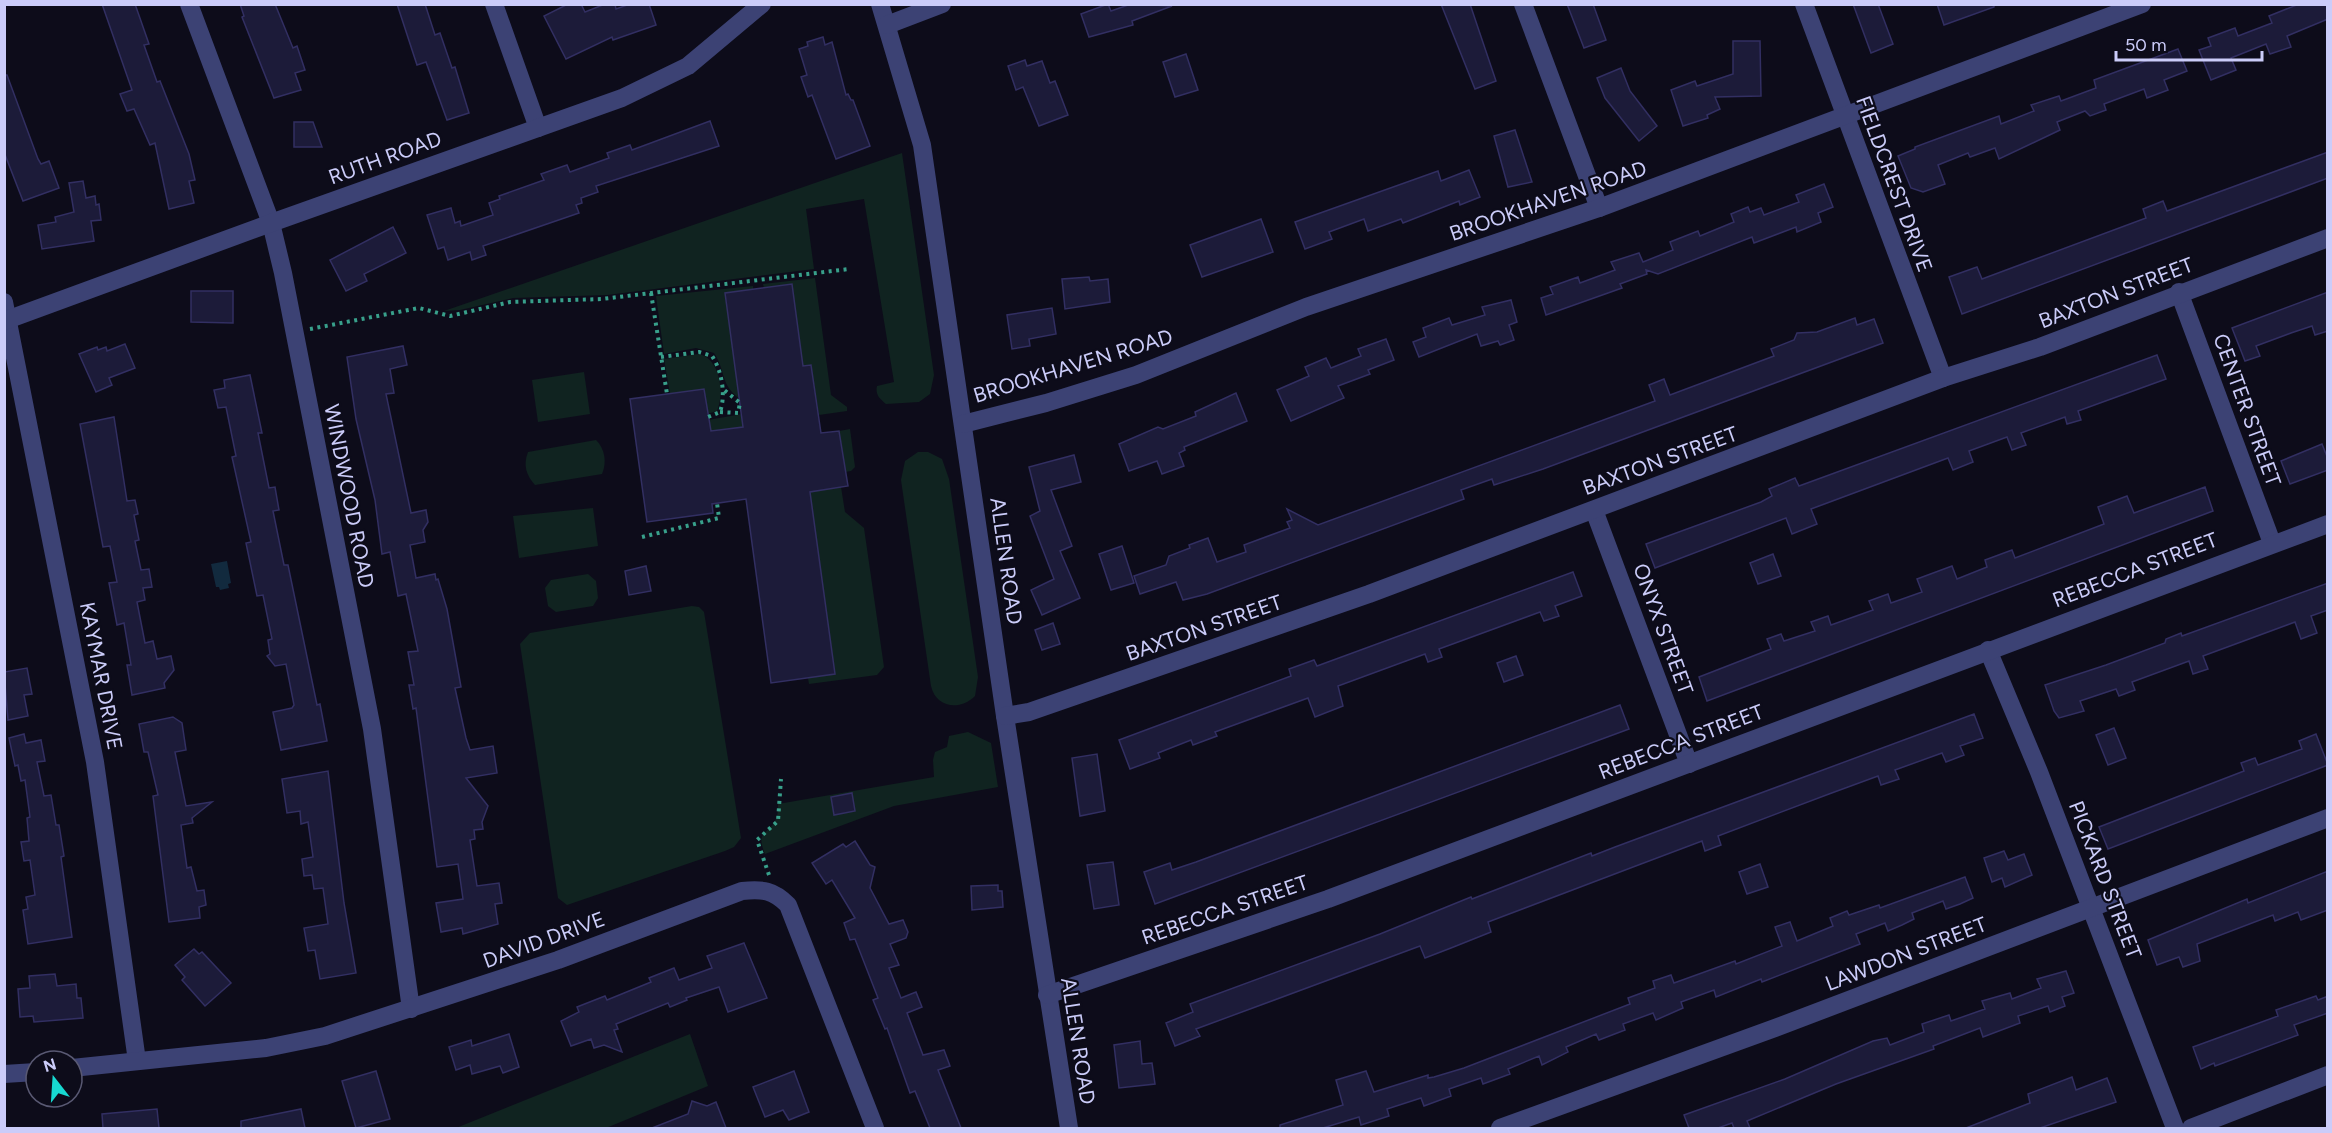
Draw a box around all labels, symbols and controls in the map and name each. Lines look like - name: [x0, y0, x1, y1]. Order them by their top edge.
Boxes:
- scale bar: [2116, 24, 2262, 62]
- text: 50 m: [2125, 34, 2167, 56]
- street label: FIELDCREST DRIVE: [1851, 92, 1938, 275]
- street label: RUTH ROAD: [325, 126, 445, 190]
- street label: BROOKHAVEN ROAD: [1446, 155, 1650, 246]
- street label: BAXTON STREET: [2035, 251, 2197, 333]
- street label: BROOKHAVEN ROAD: [970, 323, 1175, 408]
- street label: CENTER STREET: [2208, 330, 2287, 490]
- street label: WINDWOOD ROAD: [319, 402, 380, 590]
- street label: BAXTON STREET: [1579, 421, 1741, 500]
- street label: ALLEN ROAD: [985, 496, 1028, 626]
- street label: REBECCA STREET: [2049, 526, 2221, 612]
- street label: ONYX STREET: [1628, 560, 1699, 698]
- street label: BAXTON STREET: [1123, 589, 1286, 666]
- street label: KAYMAR DRIVE: [75, 600, 128, 752]
- street label: REBECCA STREET: [1595, 698, 1767, 784]
- street label: PICKARD STREET: [2064, 797, 2147, 963]
- street label: REBECCA STREET: [1138, 869, 1312, 950]
- street label: DAVID DRIVE: [479, 906, 608, 973]
- street label: LAWDON STREET: [1822, 911, 1990, 996]
- street label: ALLEN ROAD: [1056, 976, 1101, 1106]
- north arrow: [24, 1049, 84, 1109]
- text: N: [41, 1054, 58, 1076]

